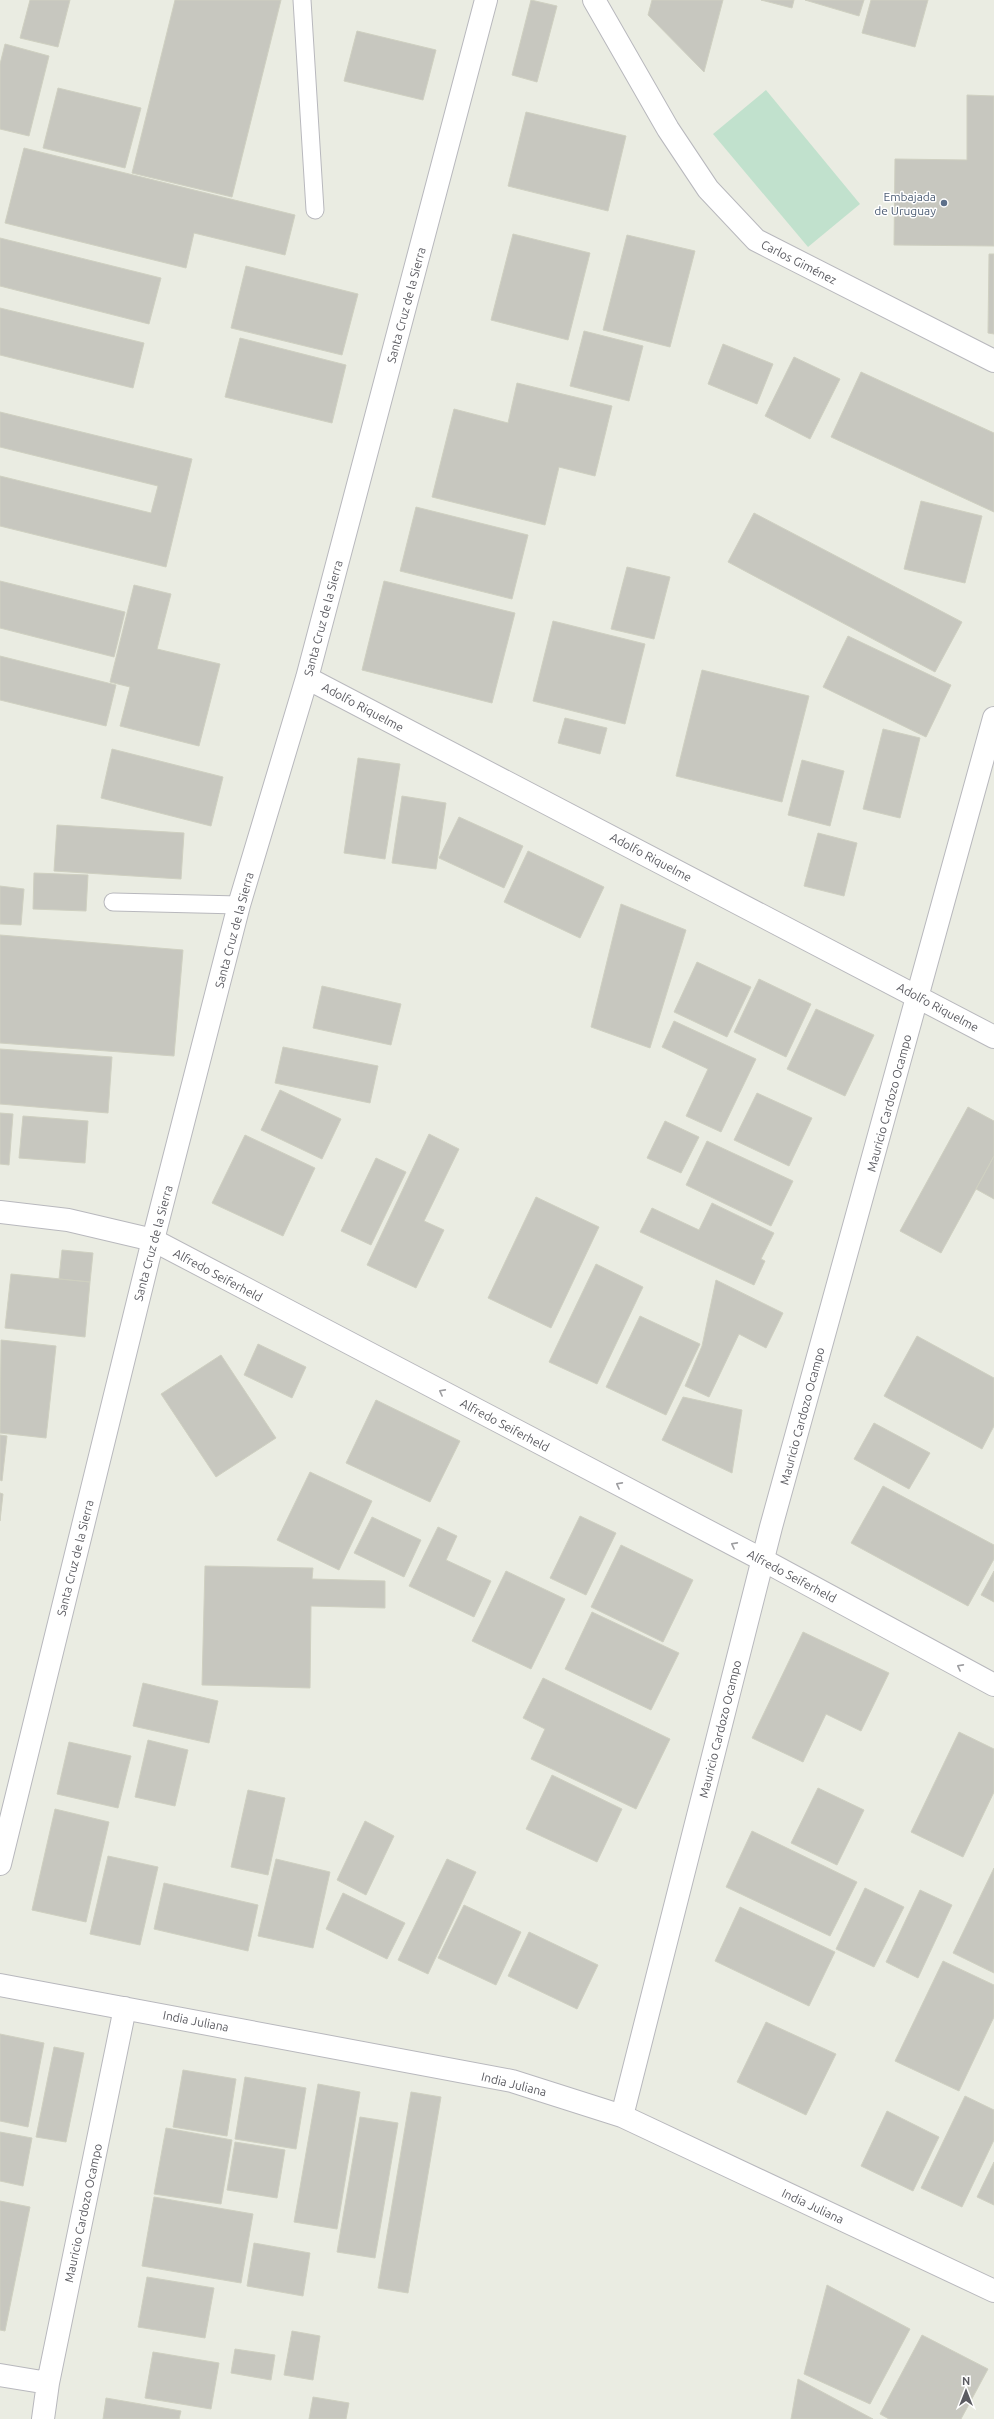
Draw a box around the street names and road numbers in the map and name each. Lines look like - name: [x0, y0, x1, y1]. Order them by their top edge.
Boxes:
- street label: Carlos Giménez: [759, 237, 839, 287]
- street label: Santa Cruz de la Sierra: [384, 246, 428, 364]
- street label: Santa Cruz de la Sierra: [301, 559, 345, 677]
- street label: Adolfo Riquelme: [320, 680, 406, 734]
- street label: Adolfo Riquelme: [608, 830, 694, 884]
- street label: Santa Cruz de la Sierra: [212, 871, 256, 989]
- street label: Adolfo Riquelme: [895, 980, 981, 1034]
- street label: Mauricio Cardozo Ocampo: [864, 1033, 914, 1173]
- street label: Santa Cruz de la Sierra: [131, 1184, 175, 1302]
- street label: Alfredo Seiferheld: [171, 1246, 265, 1304]
- street label: Mauricio Cardozo Ocampo: [777, 1346, 827, 1486]
- street label: Alfredo Seiferheld: [458, 1396, 552, 1454]
- street label: Santa Cruz de la Sierra: [54, 1498, 96, 1618]
- street label: Alfredo Seiferheld: [745, 1547, 839, 1605]
- street label: Mauricio Cardozo Ocampo: [697, 1659, 743, 1799]
- street label: India Juliana: [162, 2008, 230, 2034]
- street label: India Juliana: [480, 2070, 548, 2098]
- street label: Mauricio Cardozo Ocampo: [62, 2142, 104, 2284]
- street label: India Juliana: [780, 2186, 846, 2226]

